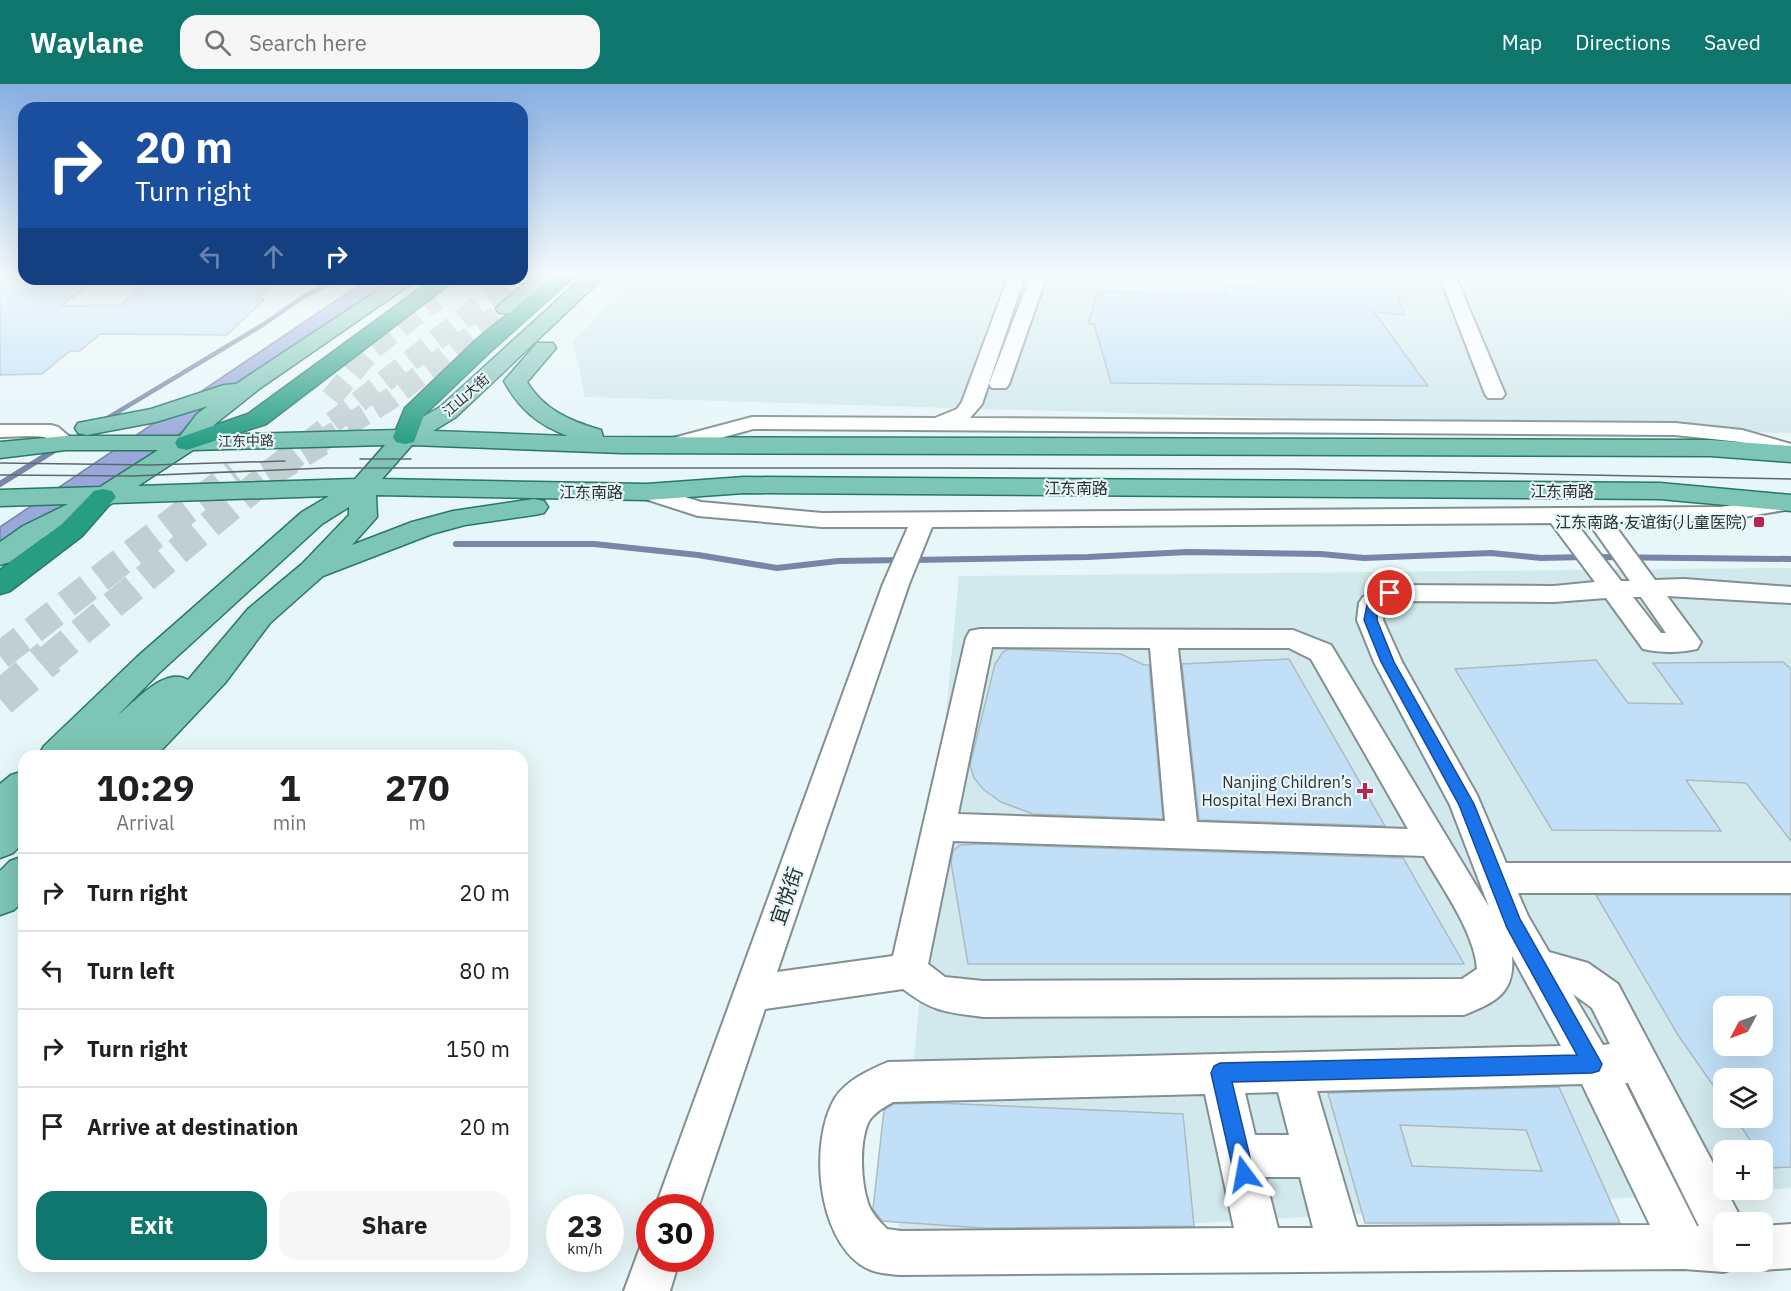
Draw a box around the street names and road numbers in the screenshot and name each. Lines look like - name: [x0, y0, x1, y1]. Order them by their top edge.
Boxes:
- street label: 江山大街: [439, 370, 493, 420]
- street label: 江东中路: [218, 432, 274, 450]
- street label: 江东南路: [1044, 478, 1108, 498]
- street label: 江东南路: [1530, 481, 1594, 501]
- street label: 江东南路: [559, 482, 623, 502]
- street label: 宜悦街: [763, 863, 809, 929]

